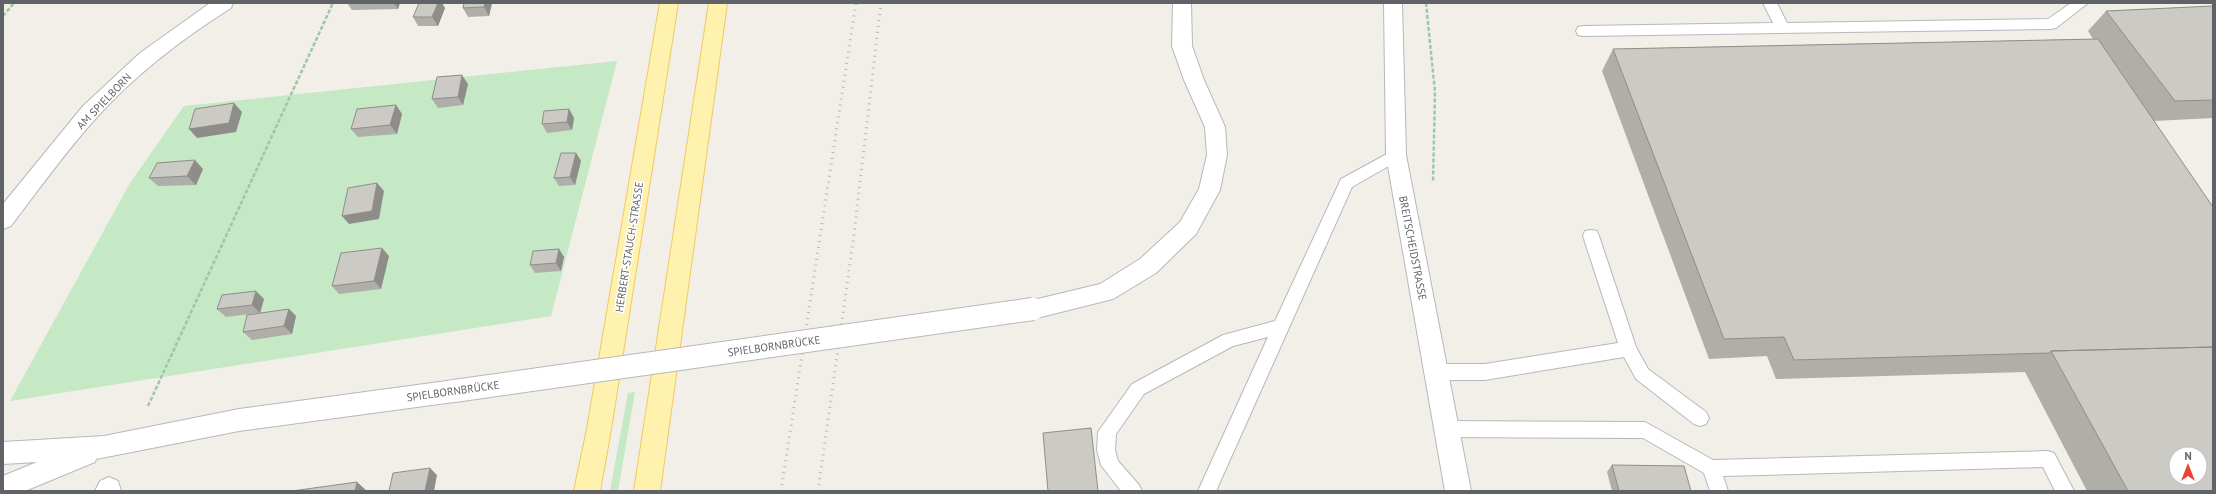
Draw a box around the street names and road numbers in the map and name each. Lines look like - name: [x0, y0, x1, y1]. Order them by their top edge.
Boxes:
- street label: AM SPIELBORN: [74, 70, 134, 132]
- street label: HERBERT-STAUCH-STRASSE: [612, 181, 646, 313]
- street label: BREITSCHEIDSTRASSE: [1396, 195, 1430, 302]
- street label: SPIELBORNBRÜCKE: [727, 333, 821, 359]
- street label: SPIELBORNBRÜCKE: [406, 378, 500, 404]

